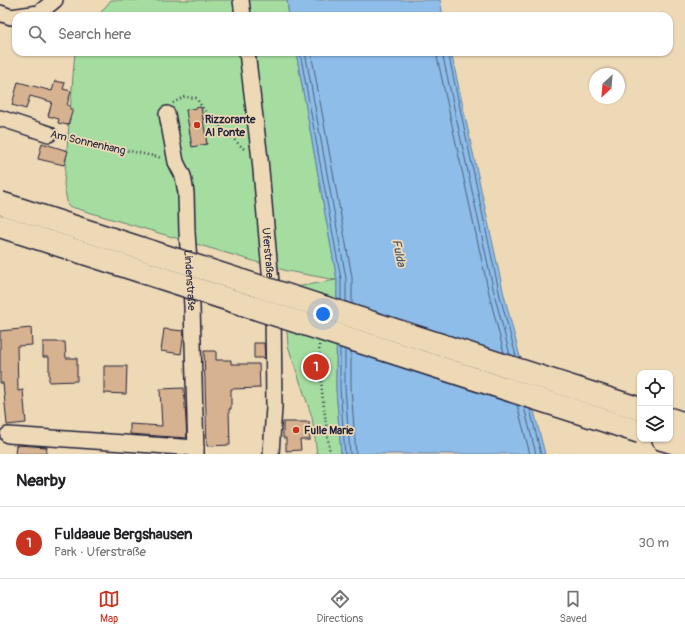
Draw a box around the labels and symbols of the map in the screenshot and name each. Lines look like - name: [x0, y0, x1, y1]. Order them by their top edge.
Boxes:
- north arrow: [589, 68, 625, 104]
- place label: Rizzorante Al Ponte: [205, 113, 256, 139]
- marker: Rizzorante Al Ponte: [192, 120, 202, 130]
- street label: Am Sonnenhang: [49, 128, 127, 158]
- street label: Uferstraße: [259, 227, 277, 279]
- water label: Fulda: [388, 238, 409, 270]
- street label: Lindenstraße: [181, 249, 198, 311]
- your location: [313, 304, 333, 324]
- pin: 1: [303, 352, 329, 382]
- place label: Fulle Marie: [304, 424, 354, 437]
- marker: Fulle Marie: [291, 425, 301, 435]

